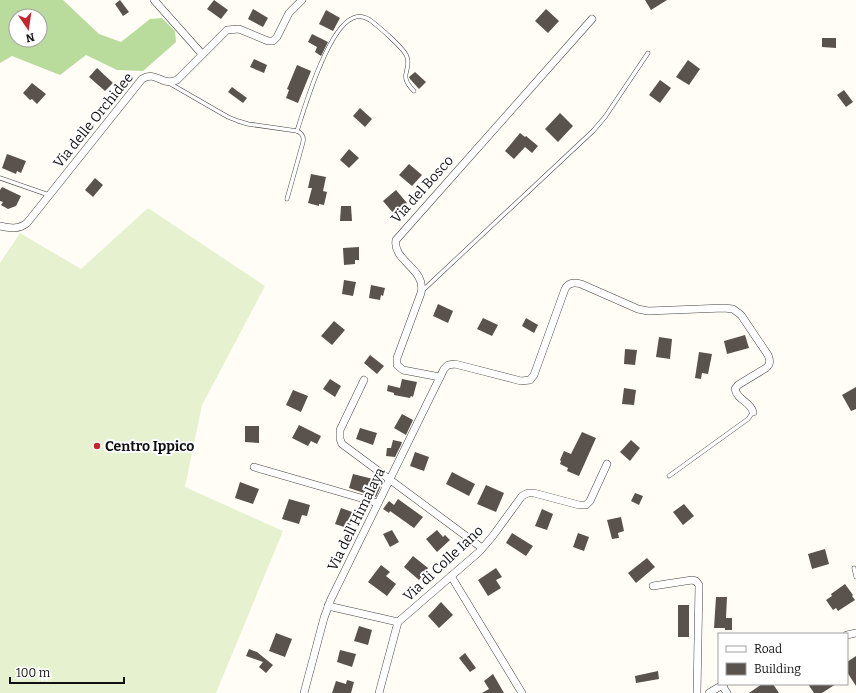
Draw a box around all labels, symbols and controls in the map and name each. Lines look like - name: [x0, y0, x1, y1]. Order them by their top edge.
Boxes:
- north arrow: [8, 8, 48, 48]
- text: N: [24, 30, 36, 45]
- street label: Via delle Orchidee: [50, 69, 137, 171]
- street label: Via del Bosco: [388, 152, 457, 227]
- place label: Centro Ippico: [105, 438, 194, 455]
- marker: Centro Ippico: [92, 441, 102, 451]
- street label: Via dell'Himalaya: [324, 465, 389, 574]
- street label: Via di Colle Iano: [400, 522, 487, 605]
- legend: [718, 633, 848, 685]
- text: Road: [754, 642, 782, 656]
- scale bar: [10, 659, 124, 685]
- text: Building: [754, 662, 801, 676]
- text: 100 m: [16, 666, 51, 680]

